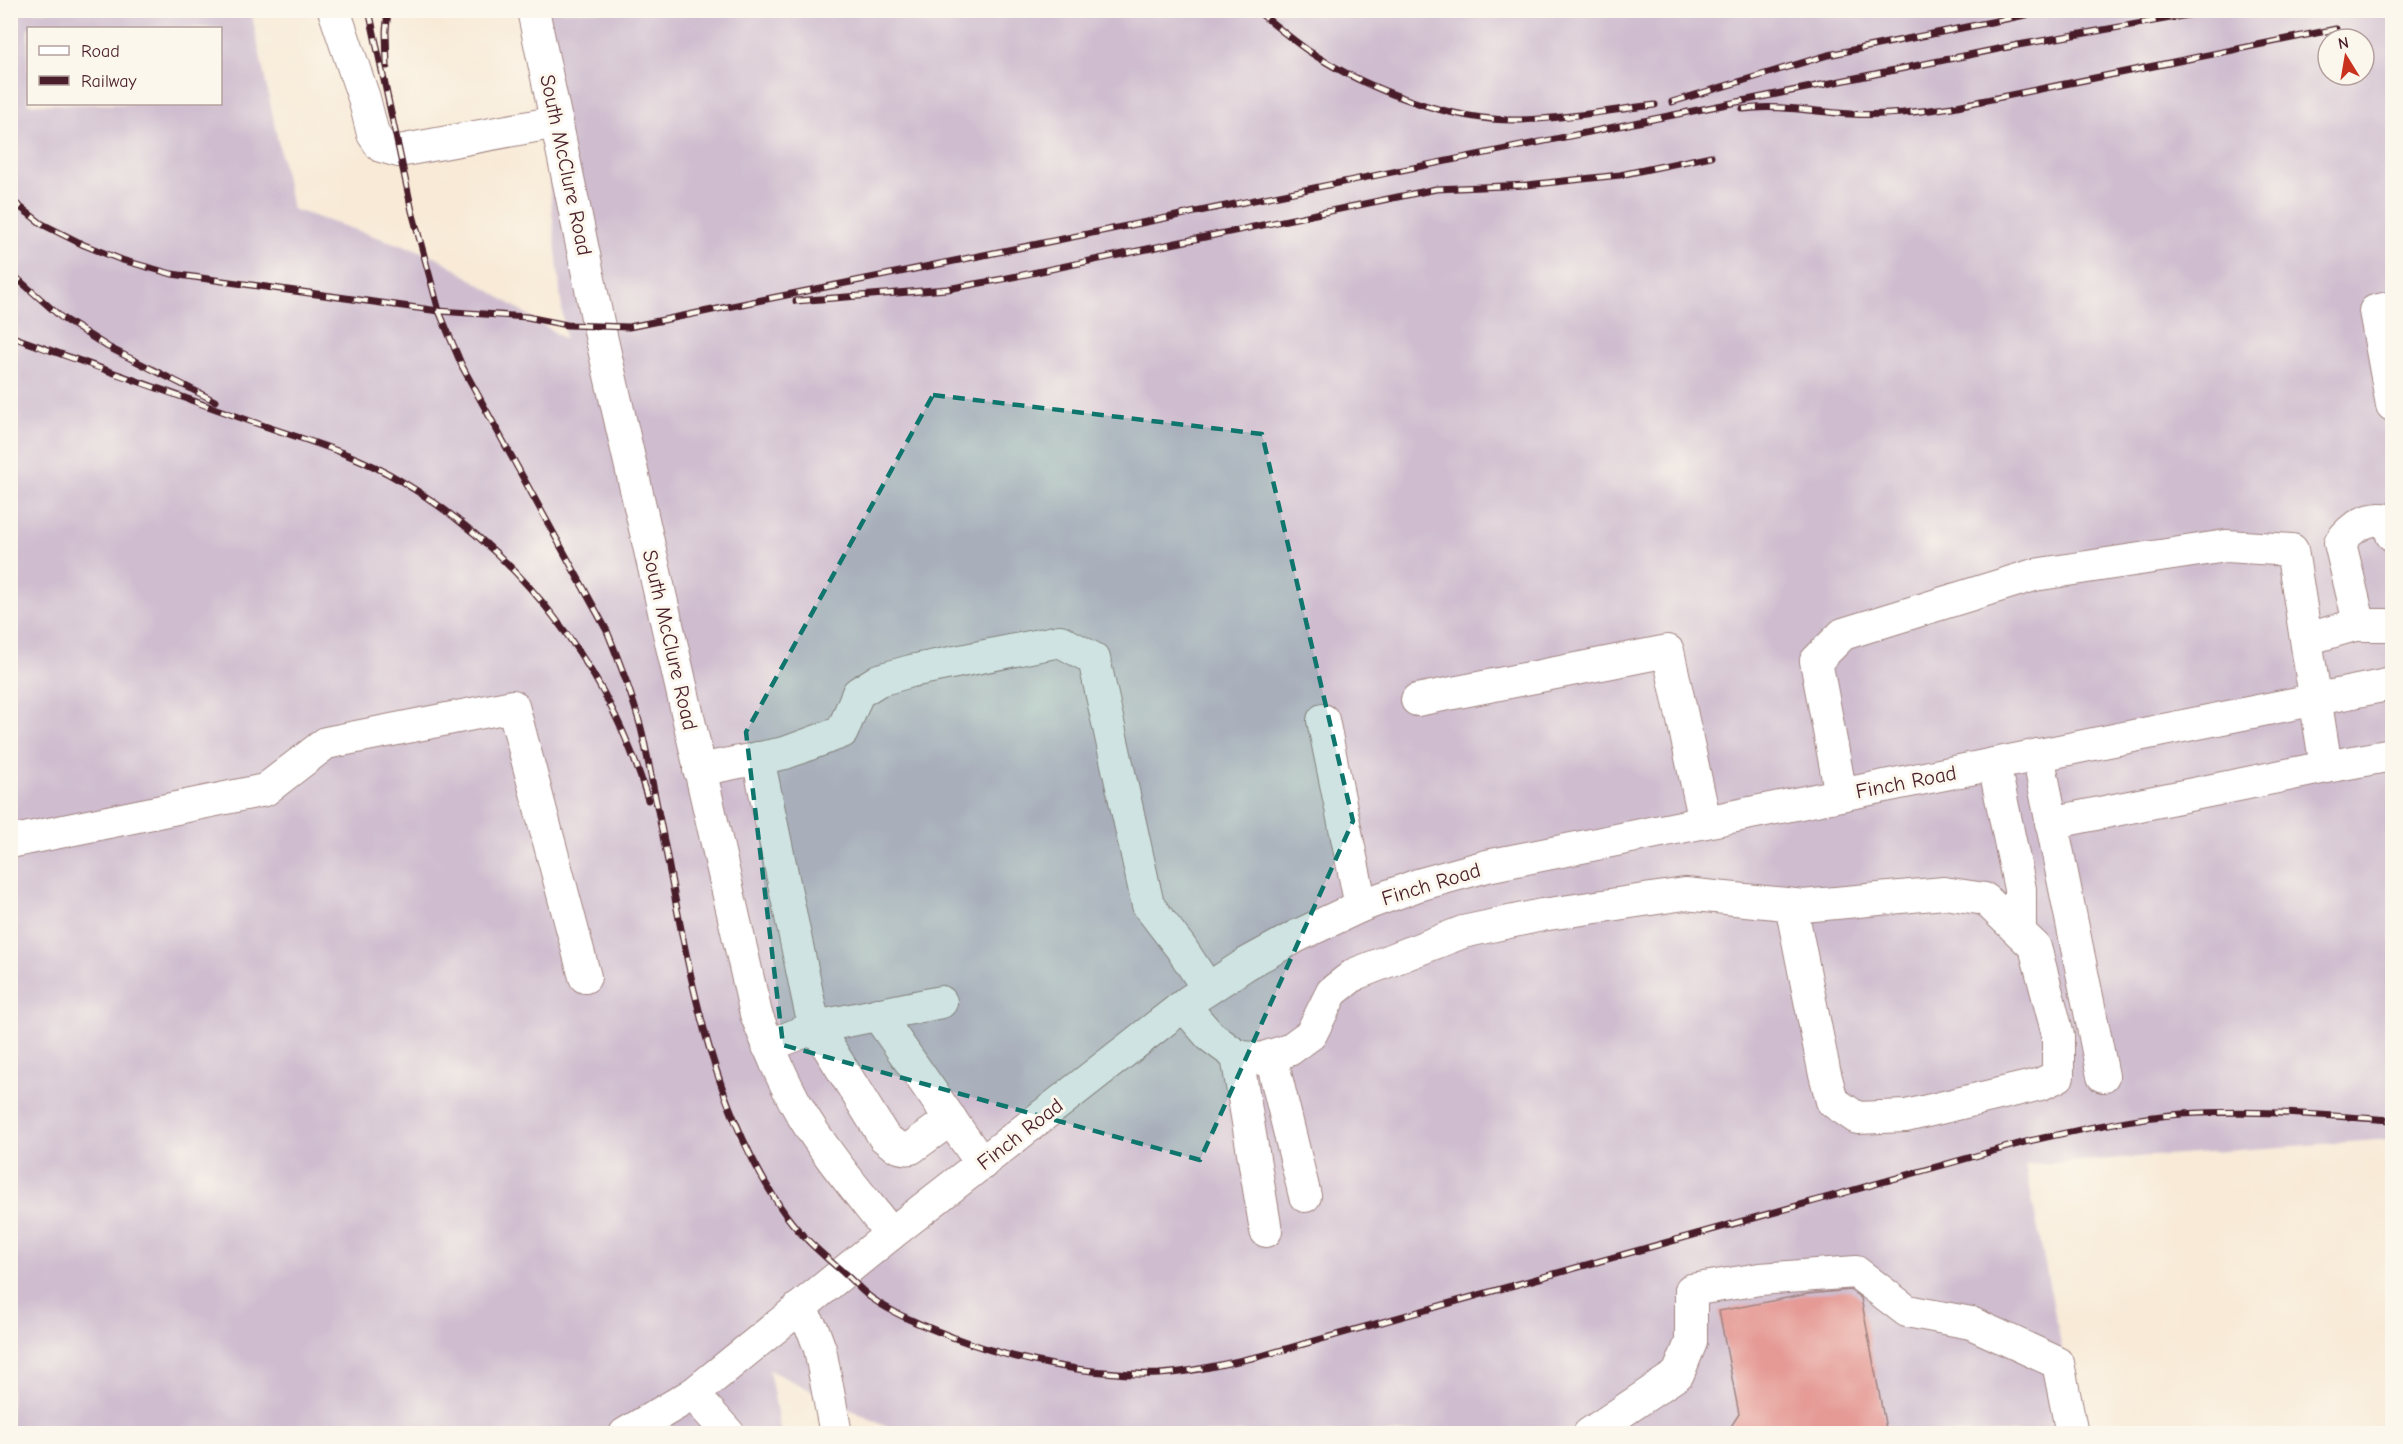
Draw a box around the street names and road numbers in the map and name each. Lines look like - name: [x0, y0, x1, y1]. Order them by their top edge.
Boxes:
- street label: South McClure Road: [535, 72, 597, 258]
- street label: South McClure Road: [638, 547, 702, 733]
- street label: Finch Road: [1854, 760, 1958, 804]
- street label: Finch Road: [1379, 858, 1483, 910]
- street label: Finch Road: [972, 1093, 1068, 1175]

